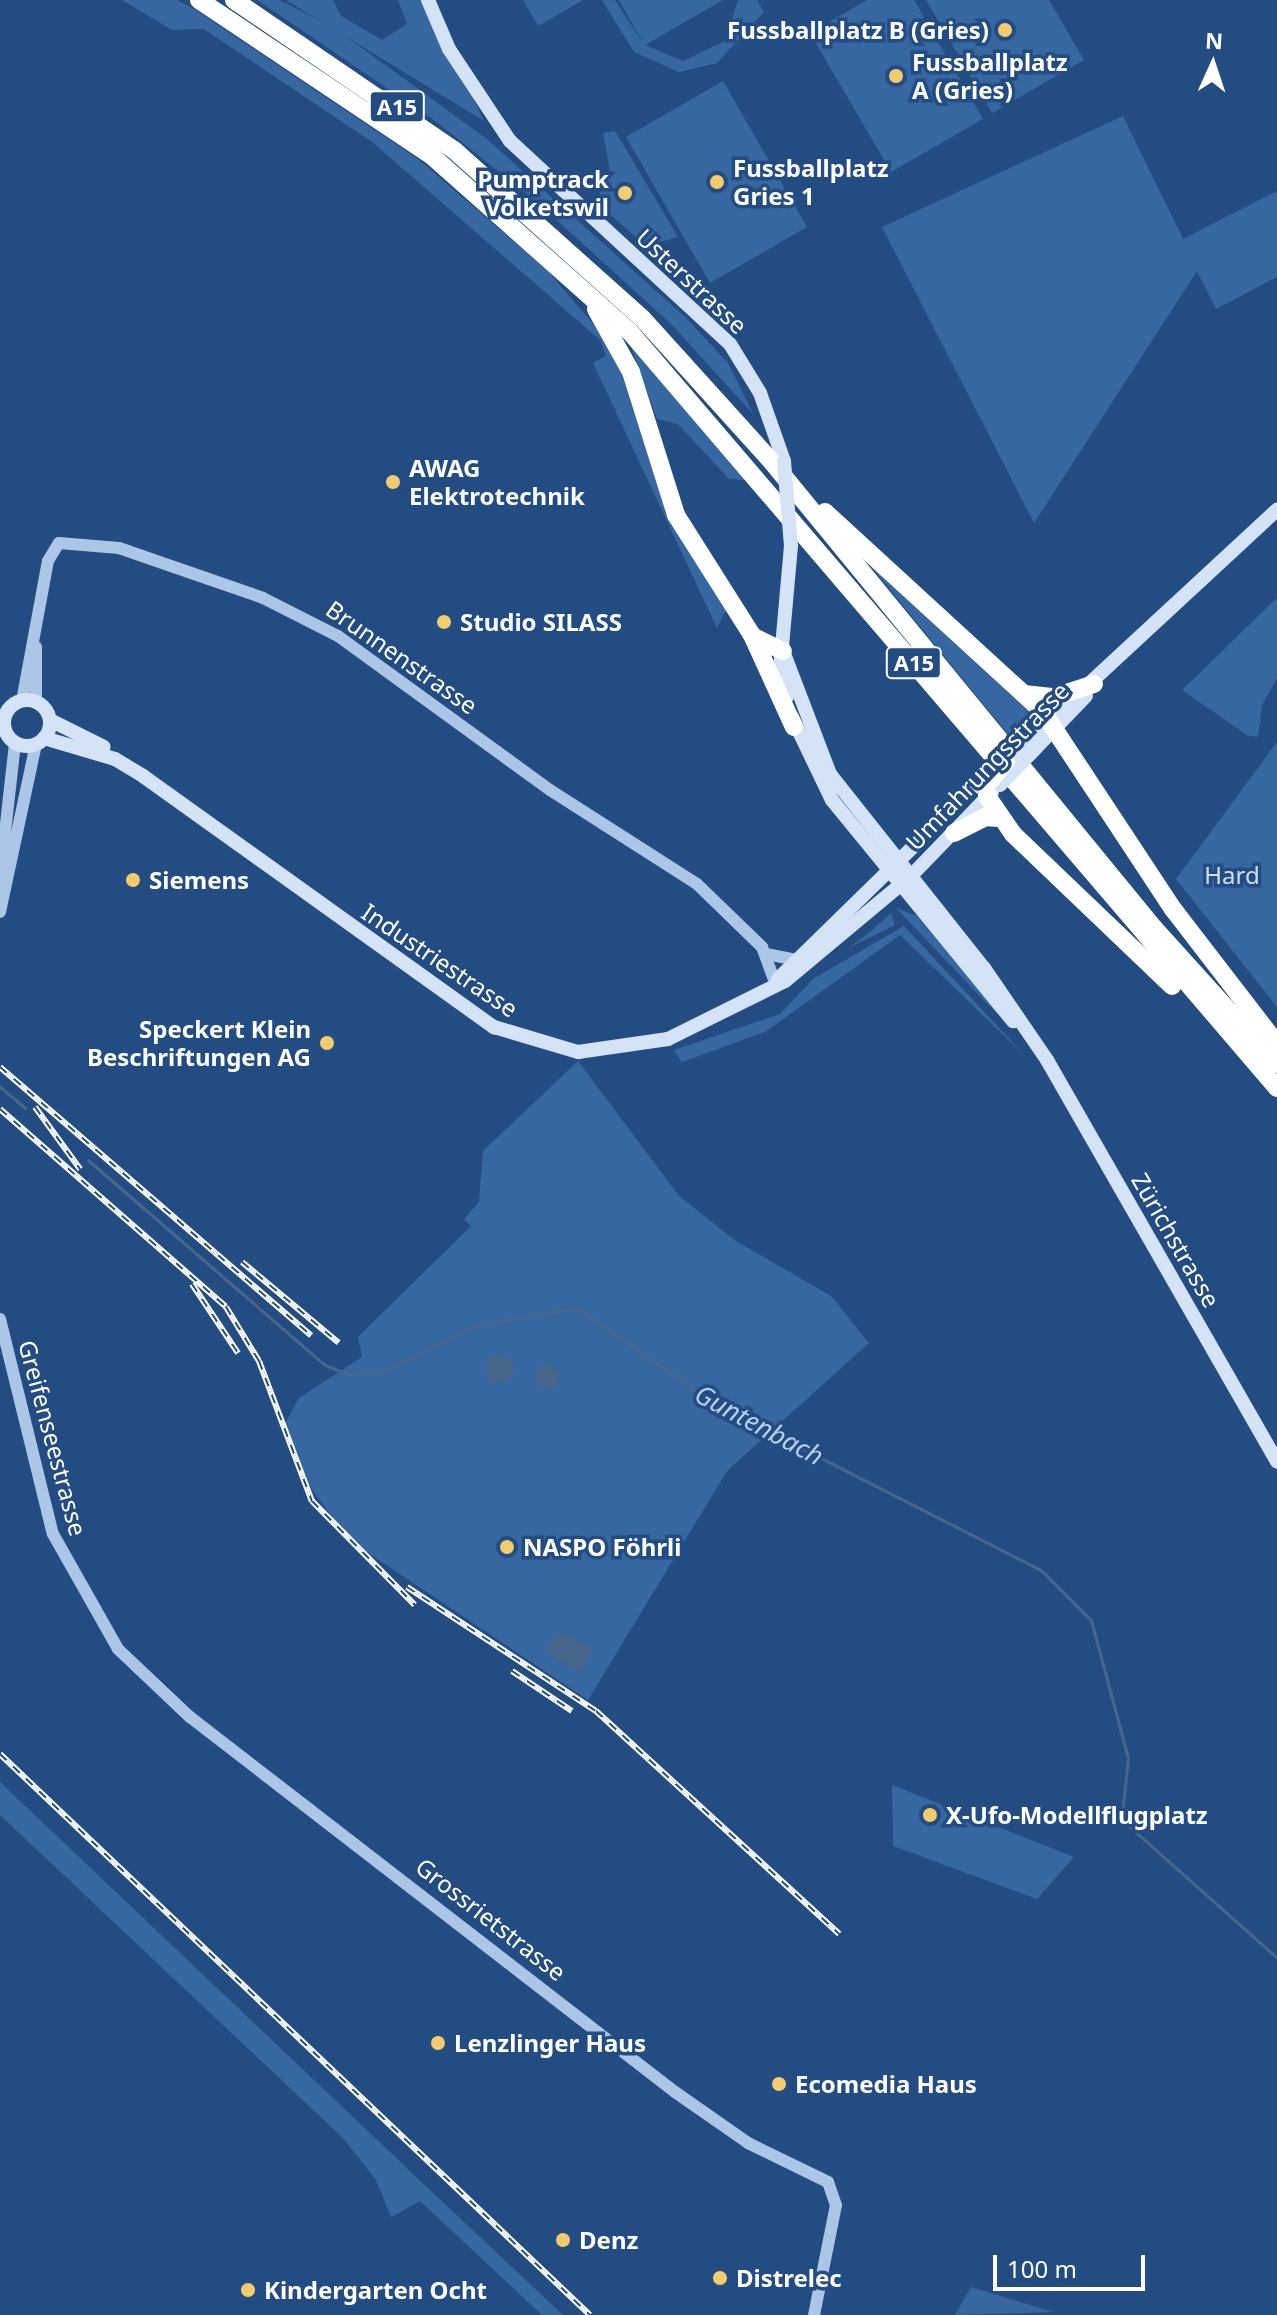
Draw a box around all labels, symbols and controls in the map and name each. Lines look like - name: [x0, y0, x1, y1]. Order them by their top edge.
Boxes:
- place label: Fussballplatz B (Gries): [727, 16, 989, 44]
- marker: Fussballplatz B (Gries): [996, 21, 1014, 39]
- north arrow: [1173, 24, 1253, 104]
- text: N: [1205, 25, 1224, 55]
- place label: Fussballplatz A (Gries): [912, 48, 1068, 104]
- marker: Fussballplatz A (Gries): [887, 67, 905, 85]
- road number: A15: [367, 89, 427, 125]
- place label: Fussballplatz Gries 1: [733, 154, 889, 210]
- place label: Pumptrack Volketswil: [478, 165, 609, 221]
- marker: Fussballplatz Gries 1: [708, 173, 726, 191]
- marker: Pumptrack Volketswil: [616, 184, 634, 202]
- street label: Usterstrasse: [631, 222, 753, 340]
- place label: AWAG Elektrotechnik: [409, 454, 585, 510]
- marker: AWAG Elektrotechnik: [384, 473, 402, 491]
- street label: Brunnenstrasse: [321, 594, 483, 720]
- place label: Studio SILASS: [460, 608, 622, 636]
- marker: Studio SILASS: [435, 613, 453, 631]
- road number: A15: [884, 645, 944, 681]
- street label: Umfahrungsstrasse: [900, 676, 1074, 856]
- park label: Hard: [1204, 861, 1260, 889]
- place label: Siemens: [149, 866, 249, 894]
- marker: Siemens: [124, 871, 142, 889]
- street label: Industriestrasse: [357, 897, 523, 1023]
- place label: Speckert Klein Beschriftungen AG: [87, 1015, 311, 1071]
- marker: Speckert Klein Beschriftungen AG: [318, 1034, 336, 1052]
- street label: Zürichstrasse: [1126, 1168, 1226, 1312]
- street label: Greifenseestrasse: [13, 1337, 93, 1539]
- water label: Guntenbach: [689, 1378, 829, 1472]
- place label: NASPO Föhrli: [523, 1533, 681, 1561]
- marker: NASPO Föhrli: [498, 1538, 516, 1556]
- place label: X-Ufo-Modellflugplatz: [946, 1801, 1208, 1829]
- marker: X-Ufo-Modellflugplatz: [921, 1806, 939, 1824]
- street label: Grossrietstrasse: [410, 1852, 572, 1986]
- place label: Lenzlinger Haus: [454, 2029, 646, 2057]
- marker: Lenzlinger Haus: [429, 2034, 447, 2052]
- place label: Ecomedia Haus: [795, 2070, 977, 2098]
- marker: Ecomedia Haus: [770, 2075, 788, 2093]
- place label: Denz: [579, 2226, 638, 2254]
- marker: Denz: [554, 2231, 572, 2249]
- scale bar: [997, 2239, 1149, 2289]
- text: 100 m: [1007, 2252, 1077, 2285]
- place label: Distrelec: [736, 2264, 842, 2292]
- marker: Distrelec: [711, 2269, 729, 2287]
- place label: Kindergarten Ocht: [264, 2276, 487, 2304]
- marker: Kindergarten Ocht: [239, 2281, 257, 2299]

